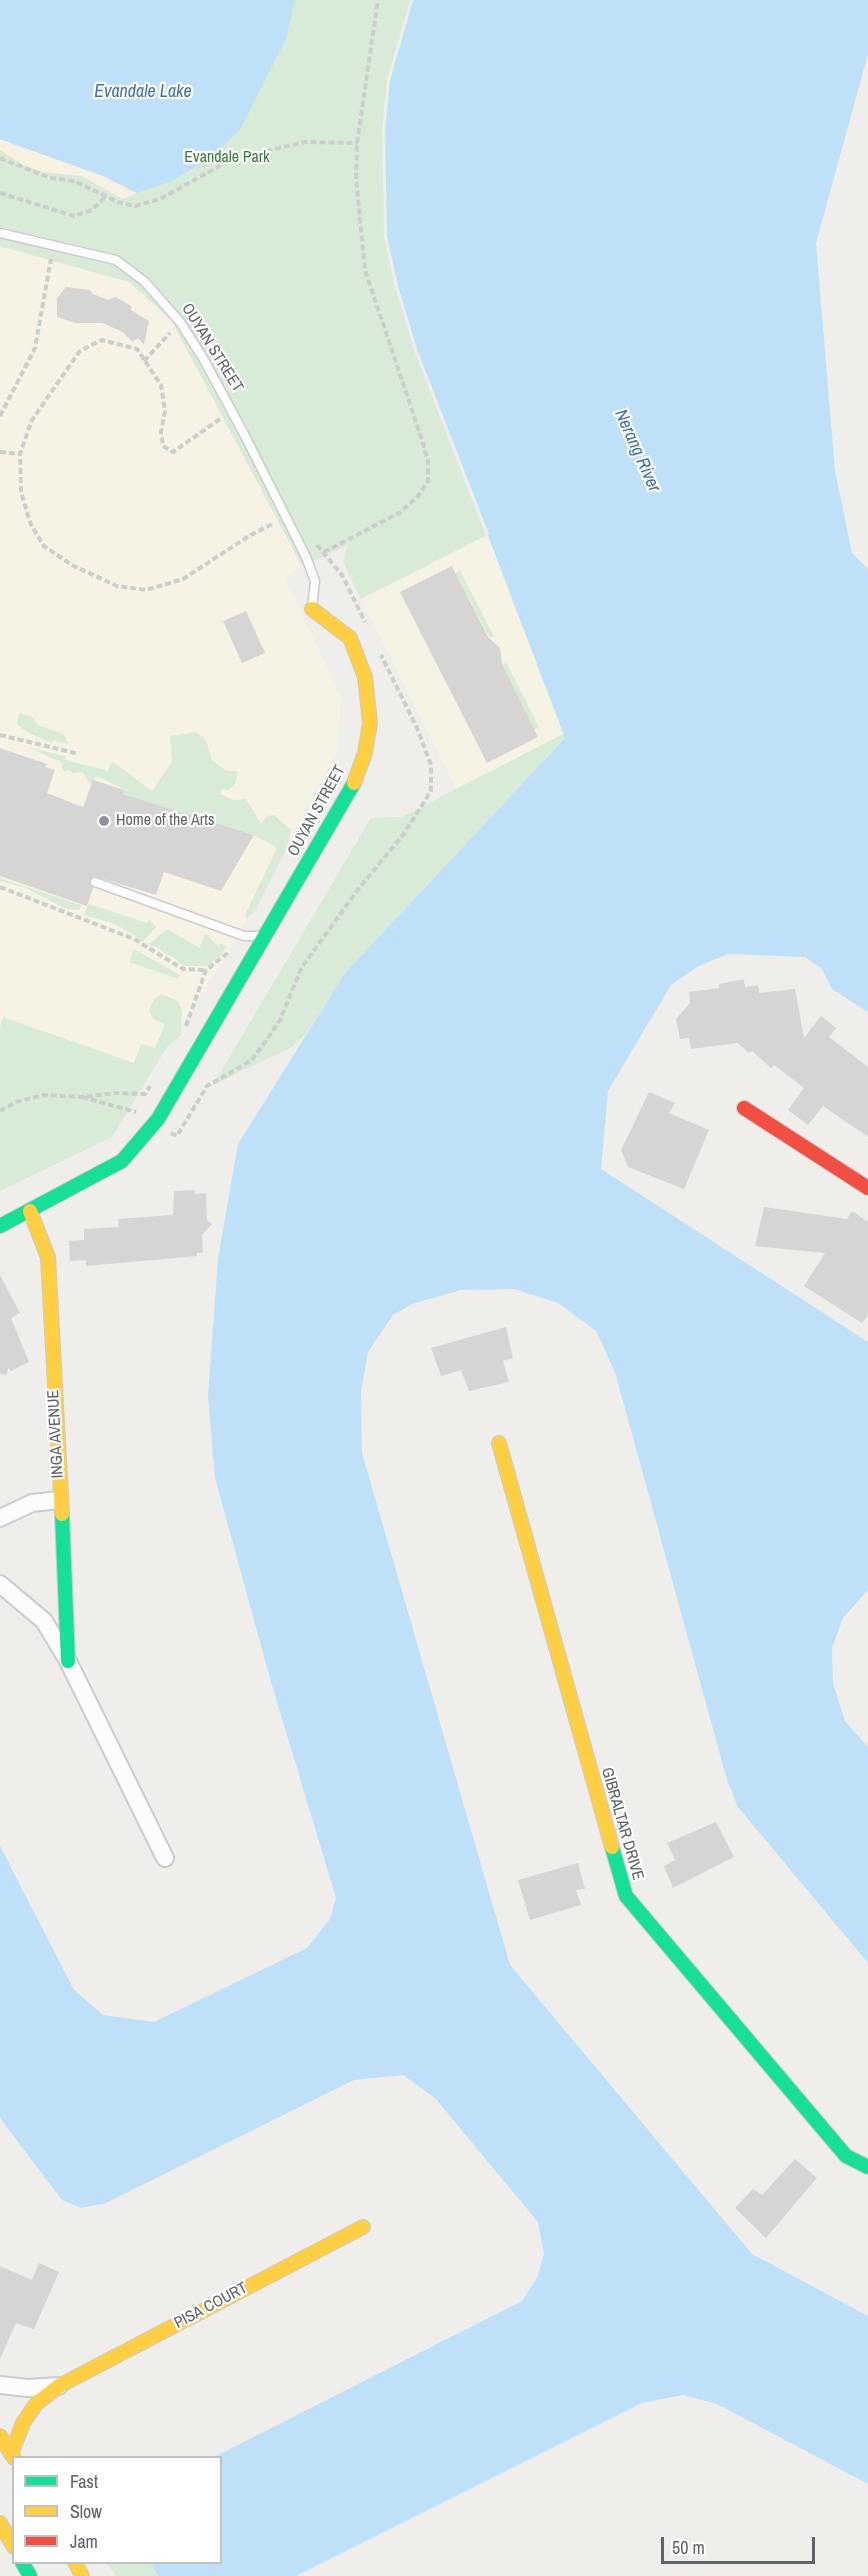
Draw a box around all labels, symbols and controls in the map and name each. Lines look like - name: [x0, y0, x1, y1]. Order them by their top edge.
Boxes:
- water label: Evandale Lake: [94, 81, 192, 103]
- park label: Evandale Park: [184, 148, 270, 168]
- street label: OUYAN STREET: [177, 300, 247, 396]
- water label: Nerang River: [609, 407, 665, 495]
- street label: OUYAN STREET: [284, 762, 350, 860]
- place label: Home of the Arts: [116, 811, 214, 831]
- marker: Home of the Arts: [97, 814, 111, 828]
- street label: INGA AVENUE: [44, 1389, 68, 1479]
- street label: GIBRALTAR DRIVE: [597, 1766, 647, 1882]
- street label: PISA COURT: [171, 2279, 251, 2333]
- legend: [12, 2456, 222, 2564]
- text: Fast: [70, 2469, 98, 2494]
- text: Slow: [70, 2499, 102, 2524]
- scale bar: [664, 2525, 818, 2563]
- text: Jam: [70, 2529, 98, 2554]
- text: 50 m: [672, 2535, 705, 2560]

